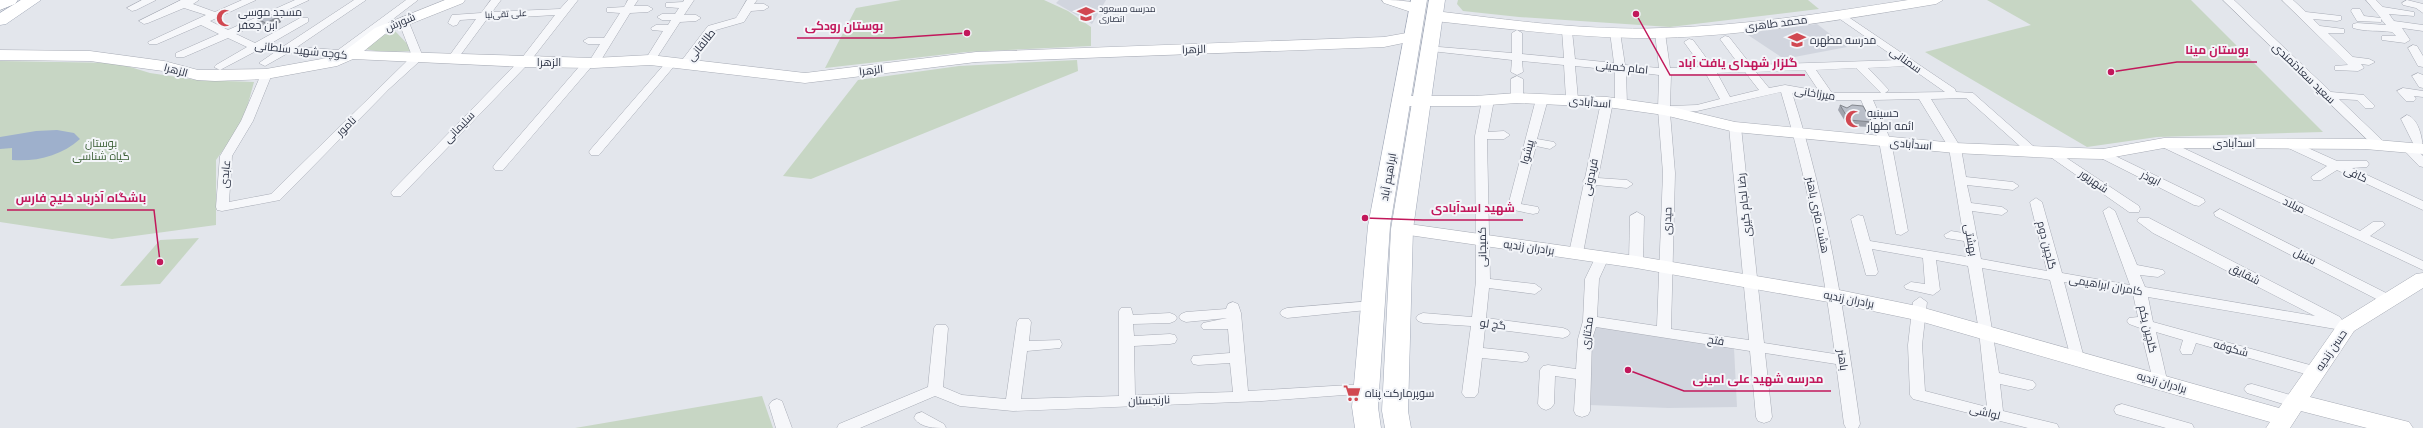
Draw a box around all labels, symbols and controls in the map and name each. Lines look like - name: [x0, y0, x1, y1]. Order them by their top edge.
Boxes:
- place label: مدرسه مسعود انصاری: [1099, 3, 1156, 24]
- school or university icon: مدرسه مسعود انصاری: [1076, 4, 1096, 24]
- place label: مسجد موسی ابن جعفر: [237, 5, 302, 32]
- street label: علی تقی‌نیا: [485, 7, 527, 20]
- mosque icon: مسجد موسی ابن جعفر: [215, 8, 235, 28]
- street label: شورش: [383, 9, 417, 35]
- street label: محمد طاهری: [1744, 12, 1808, 34]
- callout: بوستان رودکی: [797, 14, 892, 38]
- text: بوستان رودکی: [805, 18, 883, 34]
- street label: طالقانی: [684, 26, 718, 64]
- school or university icon: مدرسه مطهره: [1787, 30, 1807, 50]
- place label: مدرسه مطهره: [1810, 33, 1876, 47]
- street label: کوچه شهید سلطانی: [254, 38, 348, 62]
- callout: بوستان مینا: [2177, 38, 2257, 62]
- street label: سعید سعادتمندی: [2270, 39, 2338, 107]
- street label: الزهرا: [1182, 42, 1206, 56]
- text: بوستان مینا: [2185, 42, 2249, 58]
- street label: سمنانی: [1887, 44, 1925, 76]
- callout: گلزار شهدای یافت آباد: [1670, 51, 1805, 75]
- street label: الزهرا: [537, 55, 561, 69]
- text: گلزار شهدای یافت آباد: [1679, 55, 1797, 71]
- street label: امام خمینی: [1595, 57, 1649, 78]
- street label: الزهرا: [162, 60, 190, 80]
- street label: الزهرا: [858, 62, 884, 78]
- street label: میرزاخانی: [1793, 83, 1837, 103]
- street label: اسدآبادی: [1568, 93, 1612, 111]
- place label: حسینیه ائمه اطهار: [1866, 106, 1914, 133]
- street label: سلیمانی: [440, 108, 478, 146]
- mosque icon: حسینیه ائمه اطهار: [1844, 109, 1864, 129]
- street label: نامور: [332, 113, 359, 140]
- street label: اسدآبادی: [1889, 135, 1933, 153]
- park label: بوستان گیاه شناسی: [72, 136, 130, 163]
- street label: اسدآبادی: [2213, 136, 2255, 150]
- street label: پیشوا: [1517, 138, 1537, 166]
- street label: ابراهیم آباد: [1377, 152, 1400, 202]
- street label: فریدونی: [1579, 157, 1601, 197]
- street label: عابدی: [217, 159, 233, 189]
- street label: کافی: [2342, 163, 2370, 186]
- street label: شهریور: [2076, 166, 2111, 196]
- street label: ابوذر: [2138, 167, 2163, 189]
- street label: رضا لجام گیری: [1734, 172, 1755, 238]
- street label: هشت متری باهنر: [1803, 175, 1833, 254]
- callout: باشگاه آذرباد خلیج فارس: [7, 186, 154, 210]
- text: باشگاه آذرباد خلیج فارس: [16, 190, 146, 207]
- street label: میلاد: [2281, 194, 2307, 215]
- callout: شهید اسدآبادی: [1423, 196, 1523, 220]
- text: شهید اسدآبادی: [1431, 200, 1515, 216]
- street label: حیدری: [1660, 207, 1674, 235]
- street label: گلچین دوم: [2033, 219, 2060, 271]
- street label: بهشتی: [1961, 223, 1981, 257]
- street label: کمیجانی: [1475, 227, 1489, 267]
- street label: برادران زندیه: [1503, 236, 1556, 258]
- street label: سنبل: [2291, 244, 2319, 268]
- street label: شقایق: [2227, 260, 2263, 288]
- street label: کامران ابراهیمی: [2068, 272, 2144, 298]
- street label: برادران زندیه: [1822, 287, 1876, 311]
- street label: گلچین یکم: [2135, 304, 2160, 354]
- street label: گچ لو: [1479, 315, 1507, 334]
- street label: مختاری: [1578, 316, 1596, 350]
- street label: حسن زندیه: [2312, 327, 2350, 373]
- street label: فتح: [1706, 332, 1725, 349]
- street label: شکوفه: [2212, 336, 2250, 360]
- street label: باهنر: [1834, 347, 1851, 372]
- callout: مدرسه شهید علی امینی: [1684, 367, 1831, 391]
- street label: برادران زندیه: [2135, 368, 2189, 396]
- text: مدرسه شهید علی امینی: [1693, 371, 1824, 387]
- supermarket icon: سوپرمارکت پناه: [1342, 383, 1362, 403]
- place label: سوپرمارکت پناه: [1365, 386, 1434, 400]
- street label: نارنجستان: [1128, 392, 1170, 408]
- street label: لواشی: [1968, 401, 2002, 423]

